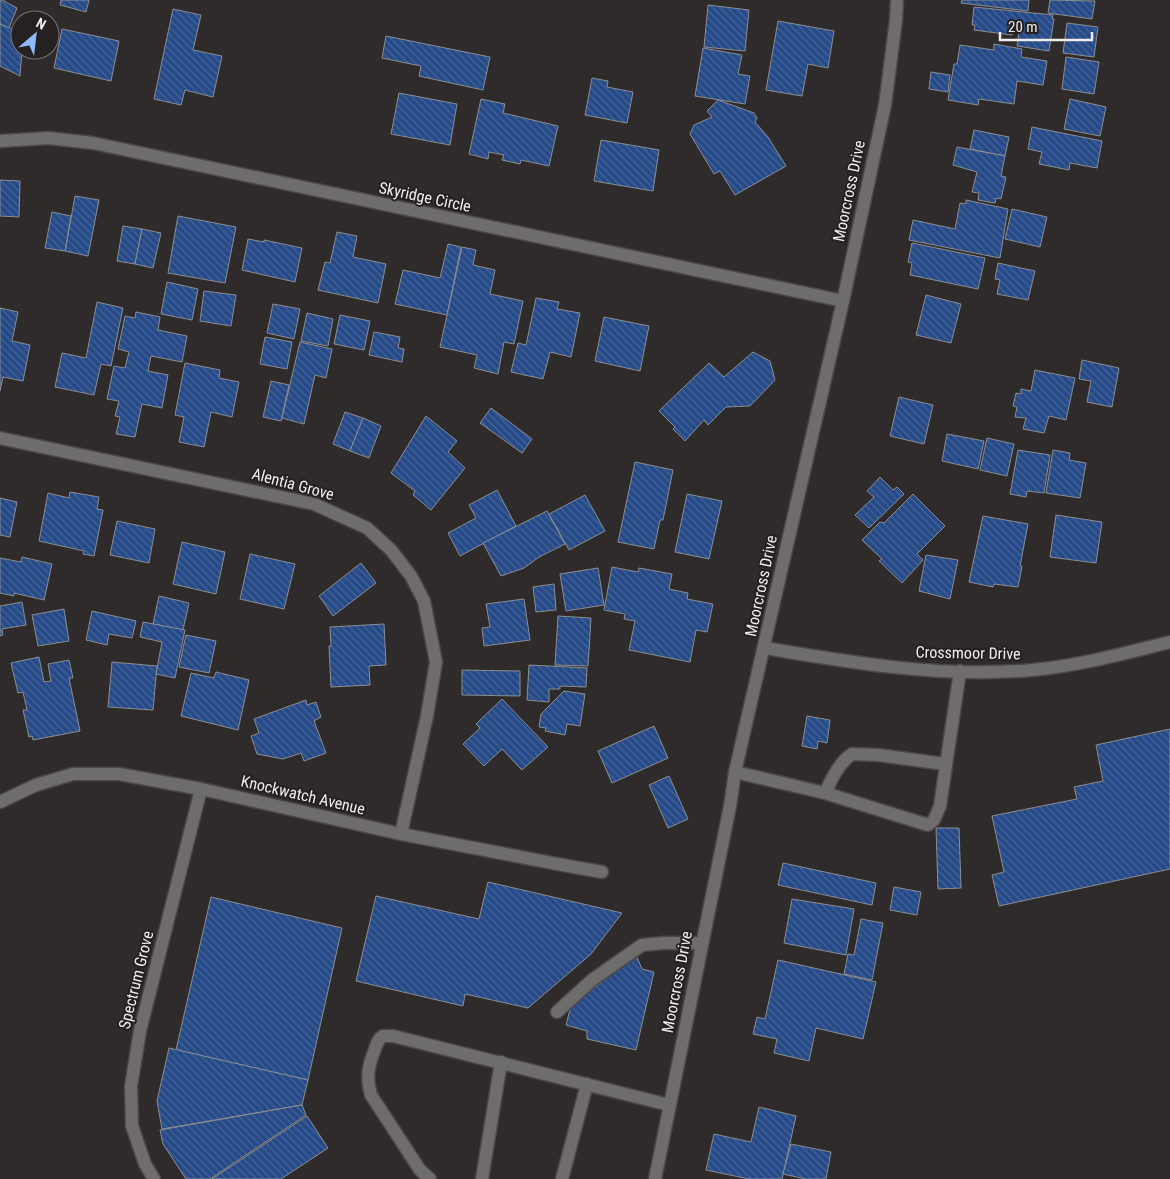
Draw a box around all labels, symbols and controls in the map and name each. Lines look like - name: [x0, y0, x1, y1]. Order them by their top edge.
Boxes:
- north arrow: [10, 10, 60, 60]
- scale bar: [1000, 10, 1092, 42]
- text: N: [34, 14, 49, 33]
- text: 20 m: [1008, 18, 1038, 36]
- street label: Moorcross Drive: [829, 139, 869, 243]
- street label: Skyridge Circle: [377, 178, 473, 216]
- street label: Alentia Grove: [250, 464, 336, 504]
- street label: Moorcross Drive: [741, 534, 781, 638]
- street label: Crossmoor Drive: [915, 643, 1021, 663]
- street label: Knockwatch Avenue: [239, 772, 367, 818]
- street label: Spectrum Grove: [115, 929, 157, 1031]
- street label: Moorcross Drive: [658, 930, 696, 1034]

